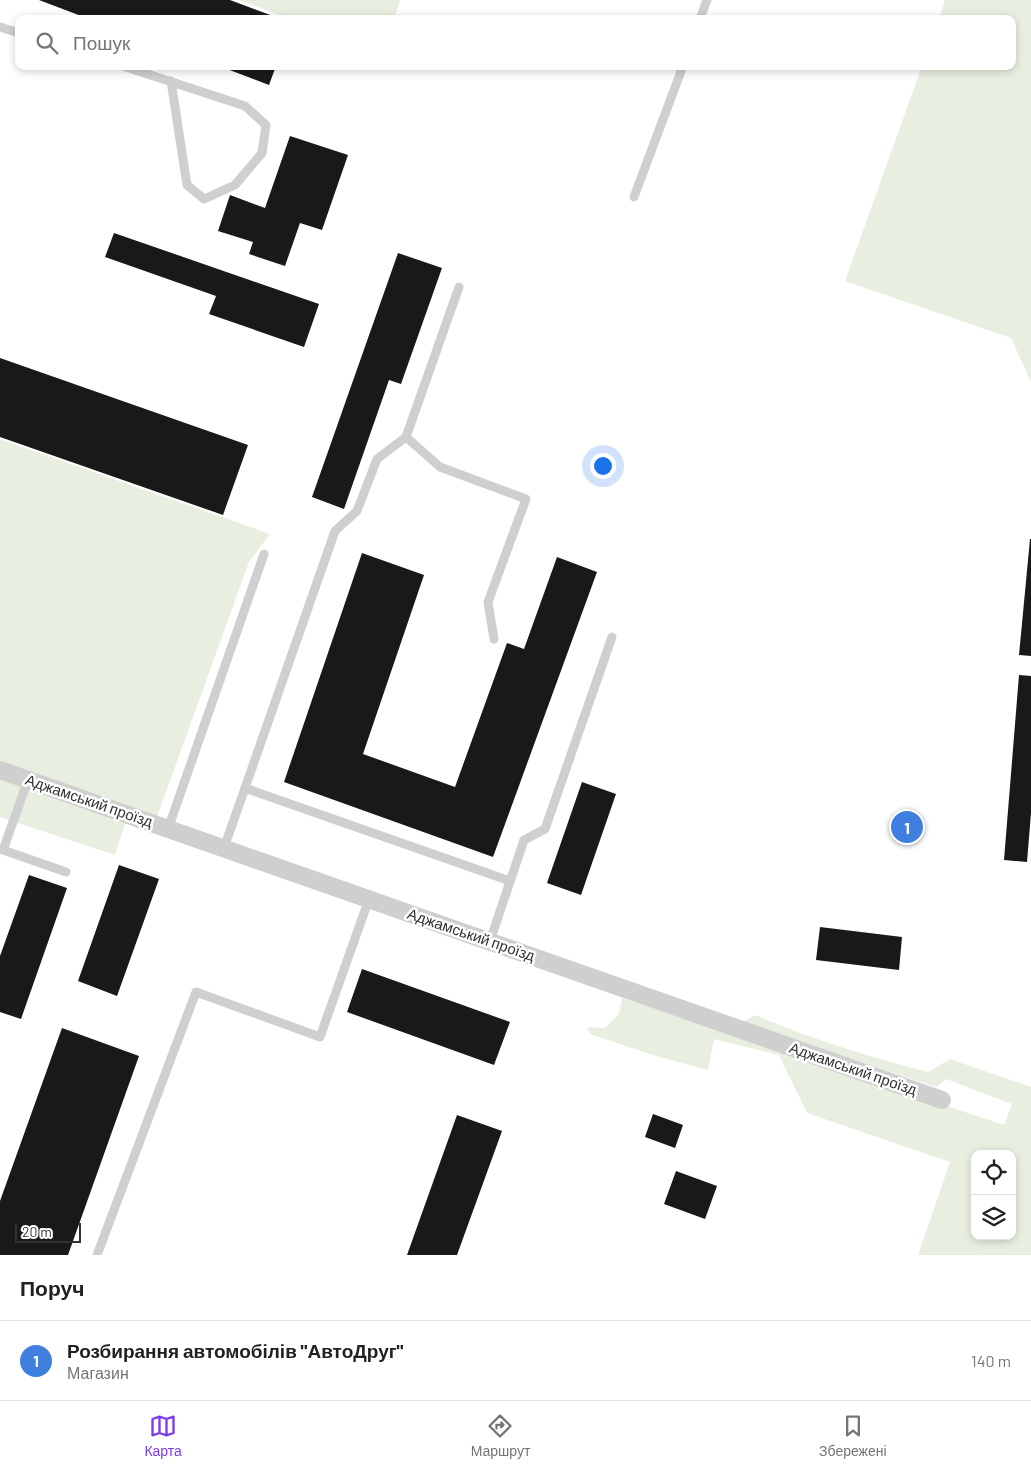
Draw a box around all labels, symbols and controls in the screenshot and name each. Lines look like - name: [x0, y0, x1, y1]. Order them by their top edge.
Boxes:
- search box: [15, 15, 1016, 70]
- icon: search: [33, 29, 61, 57]
- text: Пошук: [73, 31, 130, 54]
- your location: [590, 453, 616, 479]
- street label: Аджамський проїзд: [23, 770, 156, 830]
- pin: 1: [891, 808, 923, 846]
- street label: Аджамський проїзд: [405, 904, 538, 964]
- street label: Аджамський проїзд: [787, 1038, 920, 1098]
- map controls: [971, 1150, 1016, 1240]
- button: locate: [971, 1150, 1016, 1195]
- button: layers: [971, 1195, 1016, 1240]
- scale bar: [15, 1220, 81, 1243]
- text: 20 m: [22, 1223, 52, 1240]
- text: Поруч: [20, 1275, 84, 1300]
- text: Розбирання автомобілів "АвтоДруг": [67, 1339, 403, 1362]
- text: 1: [33, 1351, 39, 1370]
- text: 140 m: [971, 1351, 1011, 1370]
- text: Магазин: [67, 1363, 129, 1382]
- tab: Карта: [144, 1412, 182, 1459]
- tab: Маршрут: [471, 1412, 530, 1459]
- tab: Збережені: [819, 1412, 887, 1459]

